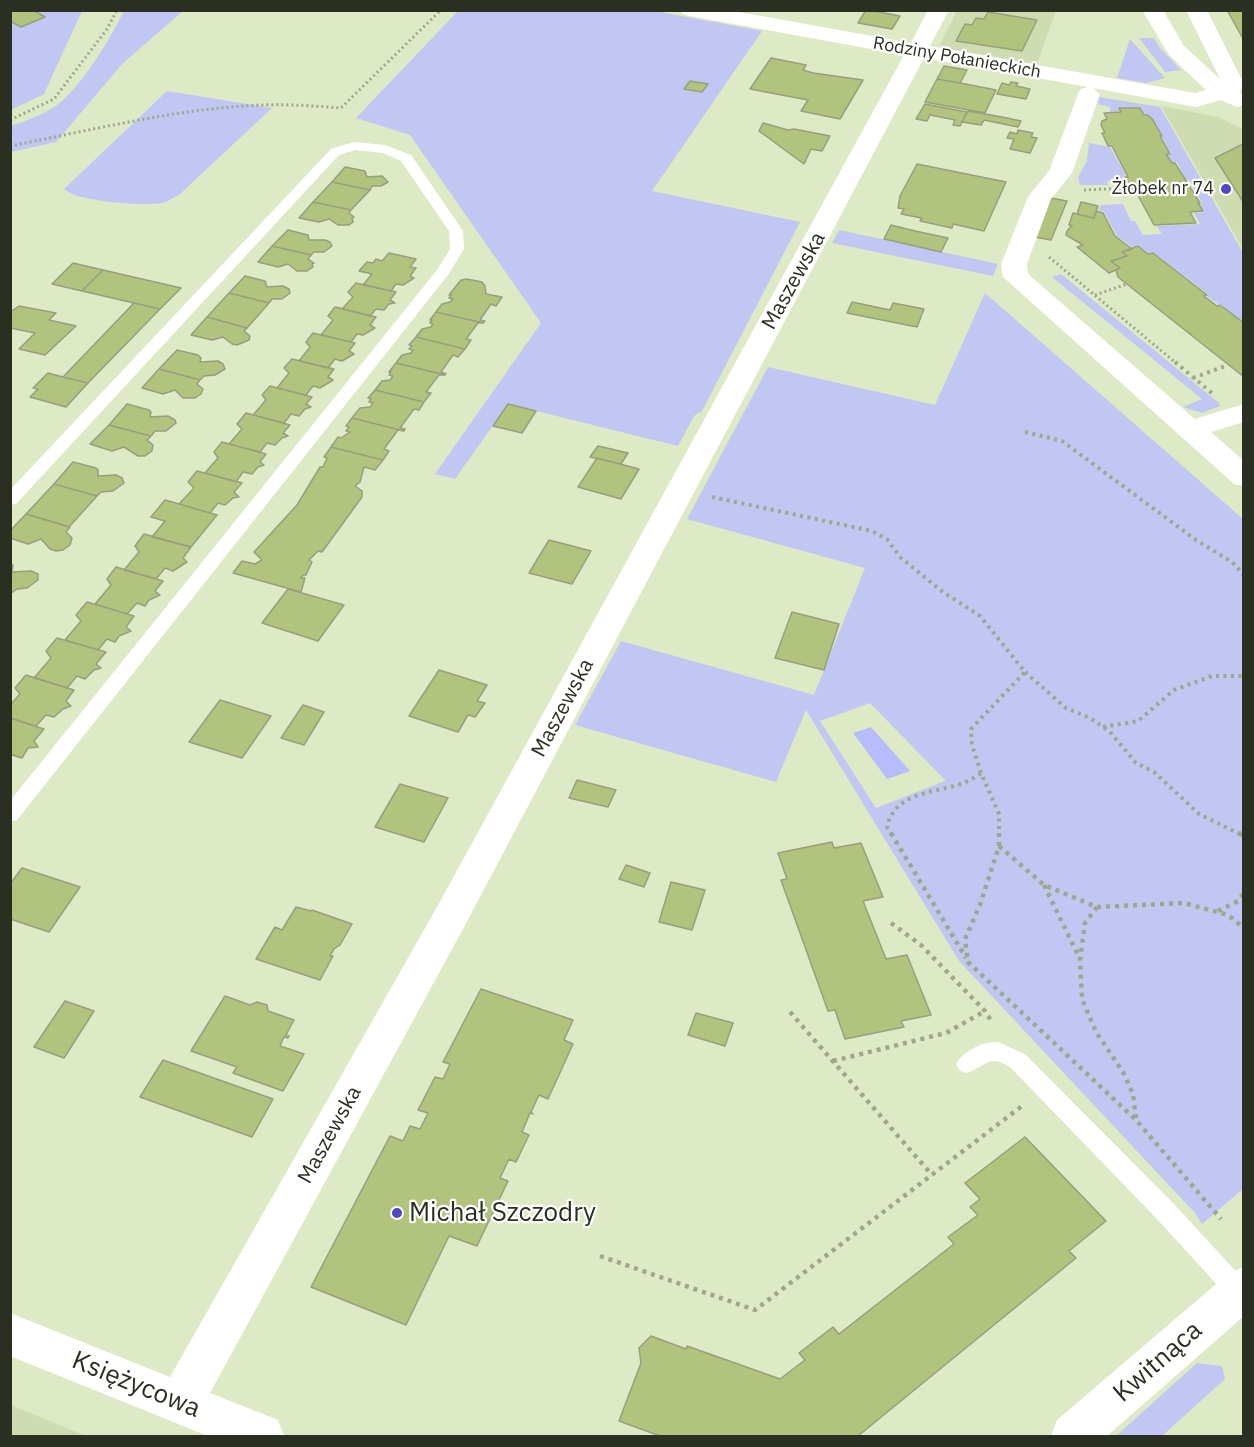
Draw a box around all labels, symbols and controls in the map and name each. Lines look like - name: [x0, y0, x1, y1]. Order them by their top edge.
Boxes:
- street label: Rodziny Połanieckich: [871, 33, 1043, 83]
- place label: Żłobek nr 74: [1112, 178, 1214, 200]
- marker: Żłobek nr 74: [1219, 182, 1233, 196]
- street label: Maszewska: [757, 228, 831, 334]
- street label: Maszewska: [527, 655, 599, 761]
- street label: Maszewska: [293, 1082, 367, 1188]
- place label: Michał Szczodry: [409, 1197, 596, 1229]
- marker: Michał Szczodry: [390, 1206, 404, 1220]
- street label: Kwitnąca: [1107, 1315, 1209, 1409]
- street label: Księżycowa: [67, 1345, 205, 1425]

